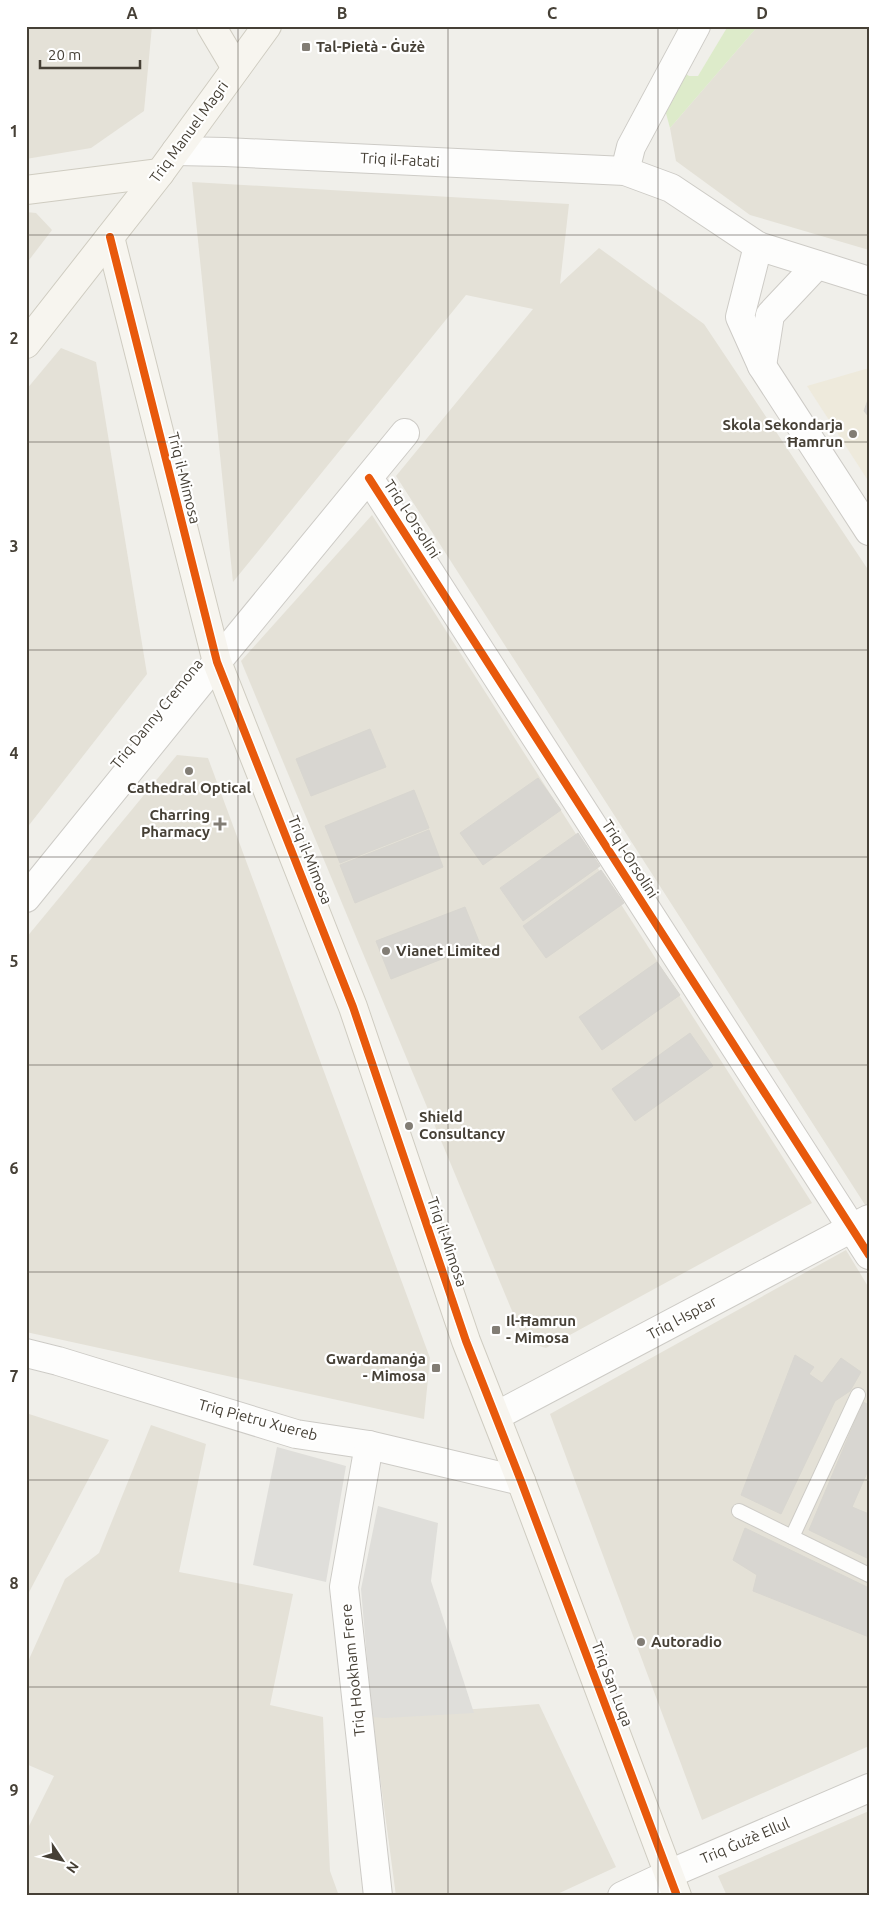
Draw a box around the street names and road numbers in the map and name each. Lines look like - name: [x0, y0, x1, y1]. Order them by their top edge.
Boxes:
- street label: Triq Manuel Magri: [146, 78, 231, 186]
- street label: Triq il-Fatati: [360, 149, 440, 170]
- street label: Triq il-Mimosa: [165, 430, 204, 525]
- street label: Triq l-Orsolini: [381, 476, 444, 561]
- street label: Triq Danny Cremona: [107, 655, 206, 772]
- street label: Triq il-Mimosa: [285, 813, 336, 907]
- street label: Triq l-Orsolini: [599, 816, 662, 901]
- street label: Triq il-Mimosa: [424, 1195, 471, 1289]
- street label: Triq l-Isptar: [644, 1292, 720, 1343]
- street label: Triq Pietru Xuereb: [197, 1395, 320, 1444]
- street label: Triq Hookham Frere: [337, 1603, 368, 1737]
- street label: Triq San Luqa: [588, 1639, 636, 1729]
- street label: Triq Ġużè Ellul: [698, 1814, 792, 1867]

